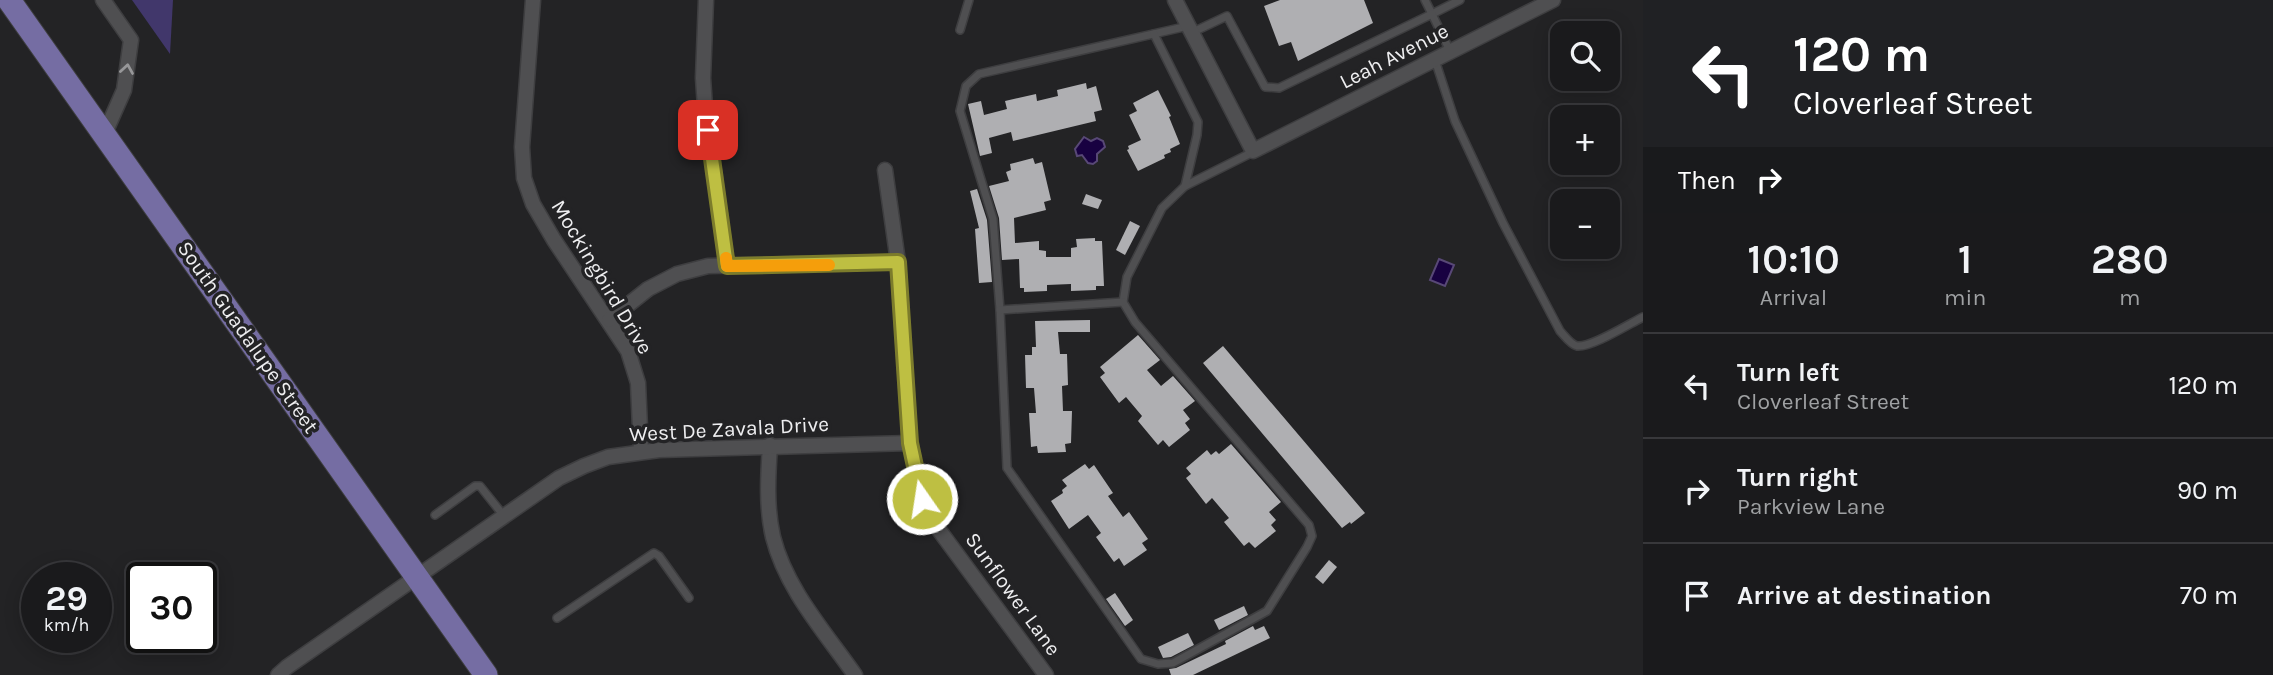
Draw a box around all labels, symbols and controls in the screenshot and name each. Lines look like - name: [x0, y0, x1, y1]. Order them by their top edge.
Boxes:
- street label: Leah Avenue: [1336, 18, 1452, 94]
- map controls: [1550, 21, 1620, 259]
- button: search: [1550, 21, 1620, 91]
- text: 120 m: [1793, 26, 1930, 83]
- icon: left: [1678, 28, 1769, 119]
- one-way arrow: [119, 63, 134, 75]
- text: Cloverleaf Street: [1793, 85, 2033, 122]
- pin: [678, 100, 738, 160]
- button: +: [1550, 105, 1620, 175]
- icon: arrive: [689, 111, 727, 149]
- icon: right: [1750, 161, 1788, 199]
- text: Then: [1678, 165, 1736, 196]
- button: −: [1550, 189, 1620, 259]
- street label: Mockingbird Drive: [547, 196, 657, 358]
- text: 10:10: [1747, 234, 1840, 284]
- text: 1: [1958, 234, 1973, 284]
- text: 280: [2091, 234, 2169, 284]
- street label: South Guadalupe Street: [173, 237, 323, 438]
- text: Arrival: [1760, 284, 1827, 311]
- text: min: [1944, 284, 1986, 311]
- text: m: [2119, 284, 2140, 311]
- text: Turn left: [1737, 357, 1839, 388]
- icon: left: [1678, 367, 1716, 405]
- text: 120 m: [2168, 370, 2238, 401]
- text: Cloverleaf Street: [1737, 388, 1909, 415]
- street label: West De Zavala Drive: [629, 412, 829, 446]
- position arrow: [885, 462, 959, 536]
- text: Turn right: [1737, 462, 1858, 493]
- icon: right: [1678, 472, 1716, 510]
- text: 90 m: [2177, 475, 2238, 506]
- text: Parkview Lane: [1737, 493, 1885, 520]
- street label: Sunflower Lane: [960, 528, 1066, 660]
- speed limit sign: 30: [126, 562, 217, 653]
- icon: arrive: [1678, 577, 1716, 615]
- text: 29: [45, 578, 88, 619]
- text: Arrive at destination: [1737, 580, 1991, 611]
- text: 70 m: [2180, 580, 2238, 611]
- text: km/h: [44, 614, 89, 636]

